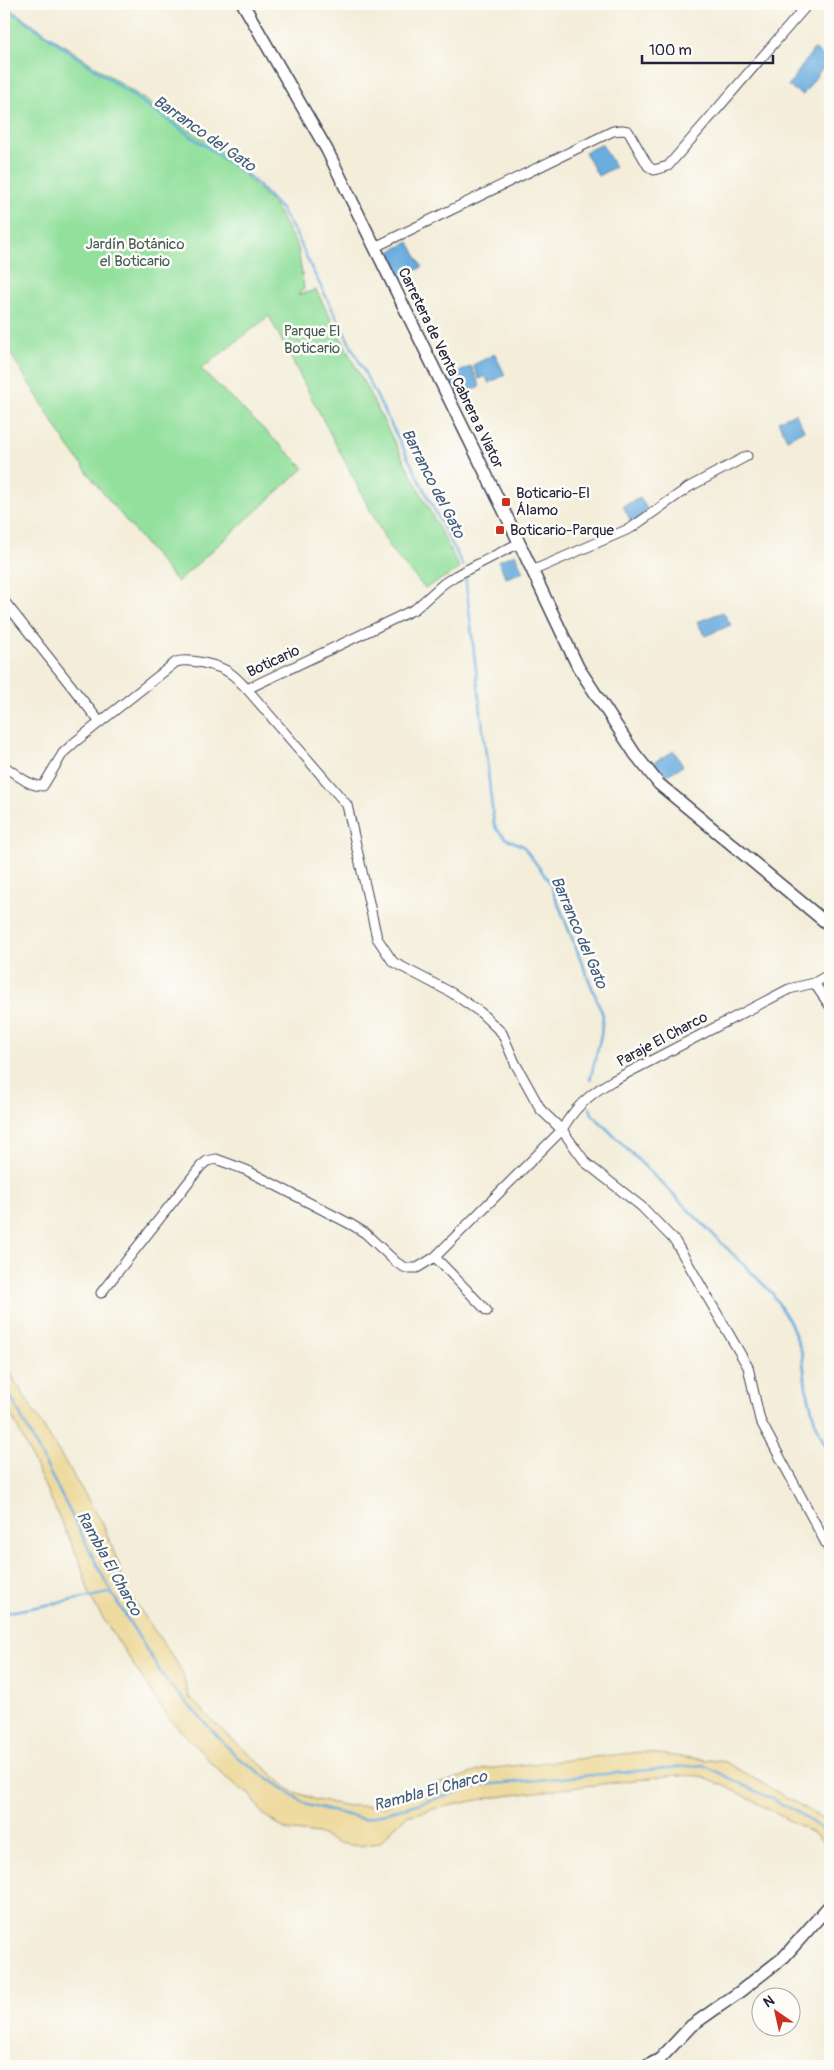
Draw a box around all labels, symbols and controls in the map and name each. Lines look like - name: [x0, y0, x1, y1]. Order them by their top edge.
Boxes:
- scale bar: [642, 32, 773, 64]
- text: 100 m: [649, 41, 692, 60]
- water label: Barranco del Gato: [150, 91, 260, 177]
- park label: Jardín Botánico el Boticario: [86, 235, 184, 271]
- street label: Carretera de Venta Cabrera a Viator: [393, 265, 508, 472]
- park label: Parque El Boticario: [284, 322, 340, 358]
- water label: Barranco del Gato: [397, 425, 470, 543]
- place label: Boticario-El Álamo: [516, 484, 590, 520]
- marker: Boticario-El Álamo: [500, 496, 512, 508]
- place label: Boticario-Parque: [510, 521, 615, 540]
- marker: Boticario-Parque: [494, 524, 506, 536]
- street label: Boticario: [244, 641, 303, 682]
- water label: Barranco del Gato: [546, 873, 612, 993]
- street label: Paraje El Charco: [614, 1008, 711, 1071]
- water label: Rambla El Charco: [72, 1508, 147, 1620]
- water label: Rambla El Charco: [371, 1766, 490, 1816]
- north arrow: [752, 1988, 802, 2038]
- text: N: [760, 1992, 778, 2011]

